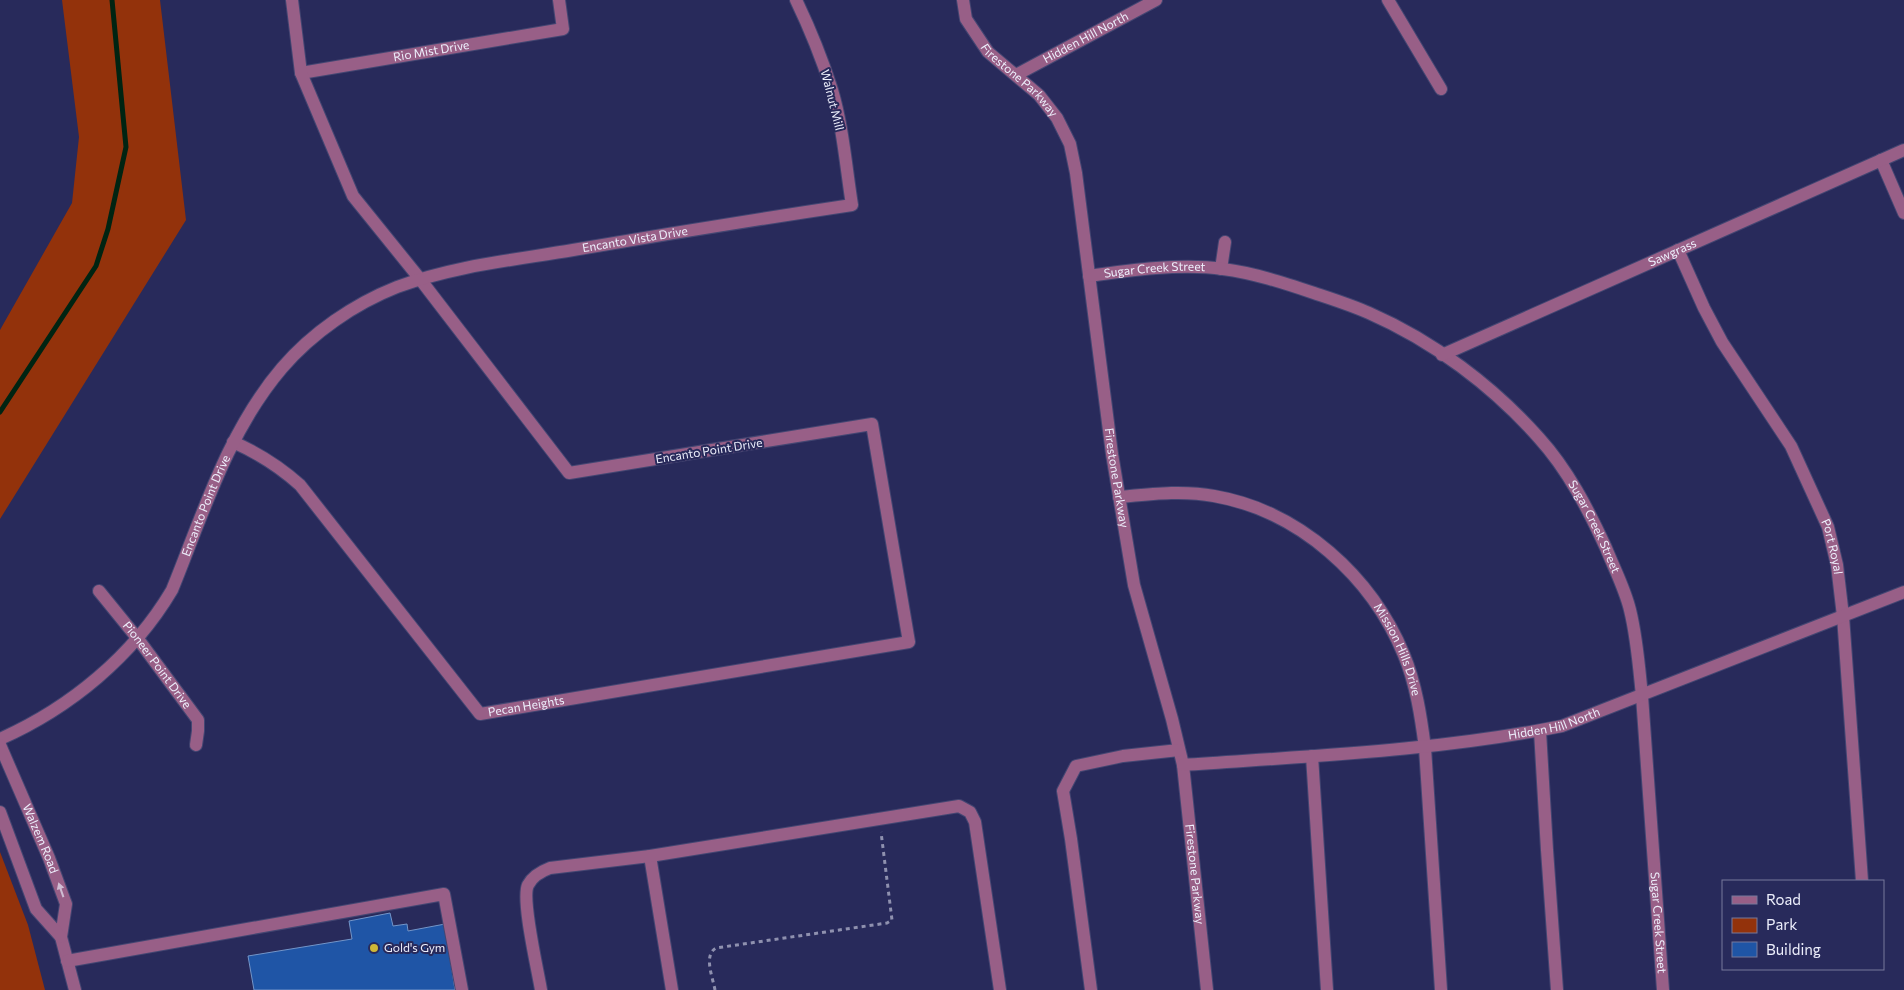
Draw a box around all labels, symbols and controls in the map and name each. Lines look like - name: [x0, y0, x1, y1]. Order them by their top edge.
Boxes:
- street label: Hidden Hill North: [1040, 8, 1130, 65]
- street label: Rio Mist Drive: [392, 37, 470, 63]
- street label: Firestone Parkway: [978, 41, 1061, 119]
- street label: Walnut Mill: [819, 68, 847, 132]
- street label: Encanto Vista Drive: [581, 223, 689, 254]
- street label: Sawgrass: [1646, 235, 1698, 269]
- street label: Sugar Creek Street: [1103, 259, 1206, 280]
- street label: Firestone Parkway: [1103, 427, 1132, 529]
- street label: Encanto Point Drive: [654, 435, 763, 465]
- street label: Encanto Point Drive: [178, 452, 232, 558]
- street label: Sugar Creek Street: [1566, 477, 1624, 575]
- street label: Port Royal: [1819, 516, 1846, 575]
- street label: Mission Hills Drive: [1372, 600, 1424, 697]
- street label: Pioneer Point Drive: [120, 618, 195, 711]
- street label: Pecan Heights: [487, 692, 565, 719]
- street label: Hidden Hill North: [1507, 704, 1602, 742]
- street label: Walzem Road: [20, 801, 62, 875]
- street label: Firestone Parkway: [1183, 823, 1208, 925]
- street label: Sugar Creek Street: [1649, 871, 1670, 974]
- legend: [1722, 880, 1884, 970]
- one-way arrow: [57, 882, 64, 897]
- text: Road: [1766, 890, 1801, 908]
- text: Park: [1766, 915, 1797, 933]
- place label: Gold's Gym: [384, 940, 445, 954]
- text: Building: [1766, 940, 1821, 958]
- marker: Gold's Gym: [368, 942, 380, 954]

